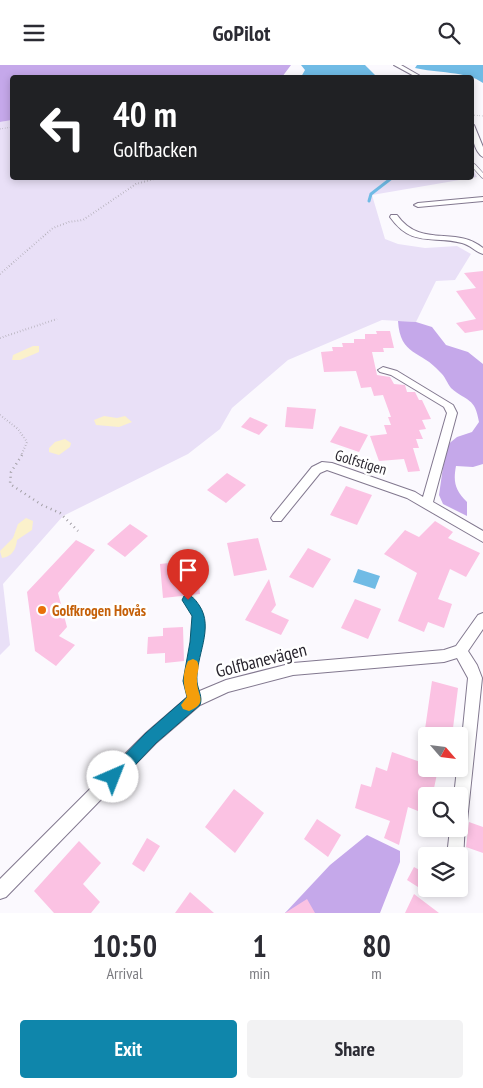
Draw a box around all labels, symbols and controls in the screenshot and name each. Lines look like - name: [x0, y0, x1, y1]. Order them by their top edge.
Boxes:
- icon: menu: [20, 19, 48, 47]
- text: GoPilot: [213, 19, 270, 47]
- icon: search: [435, 19, 463, 47]
- text: 40 m: [113, 91, 177, 137]
- icon: left: [30, 95, 95, 160]
- text: Golfbacken: [113, 135, 197, 163]
- street label: Golfstigen: [333, 445, 389, 479]
- pin: [167, 549, 209, 600]
- icon: arrive: [174, 556, 202, 584]
- place label: Golfkrogen Hovås: [52, 601, 146, 620]
- marker: Golfkrogen Hovås: [36, 604, 48, 616]
- street label: Golfbanevägen: [213, 638, 309, 682]
- north arrow: [418, 727, 468, 777]
- map controls: [418, 727, 468, 897]
- position arrow: [86, 750, 138, 802]
- button: search: [418, 787, 468, 837]
- button: layers: [418, 847, 468, 897]
- text: 10:50: [92, 926, 157, 965]
- text: 1: [252, 926, 267, 965]
- text: 80: [362, 926, 391, 965]
- text: Arrival: [106, 963, 143, 983]
- text: min: [249, 963, 270, 983]
- text: m: [371, 963, 382, 983]
- button: Exit: [20, 1020, 237, 1078]
- button: Share: [247, 1020, 463, 1078]

